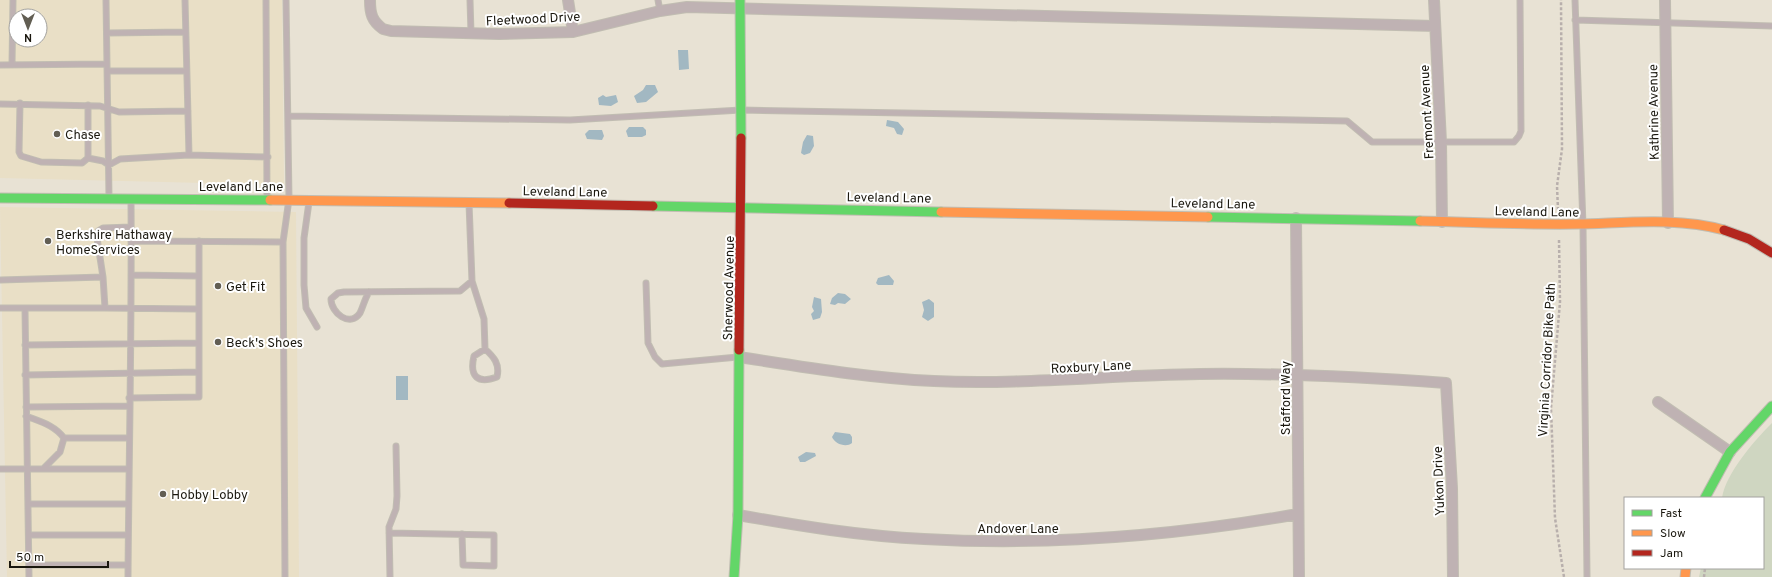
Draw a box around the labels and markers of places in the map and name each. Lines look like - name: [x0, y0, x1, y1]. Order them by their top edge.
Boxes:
- place label: Chase: [65, 128, 101, 144]
- marker: Chase: [52, 129, 62, 139]
- place label: Berkshire Hathaway HomeServices: [56, 228, 172, 259]
- marker: Berkshire Hathaway HomeServices: [43, 236, 53, 246]
- place label: Get Fit: [226, 280, 265, 296]
- marker: Get Fit: [213, 281, 223, 291]
- place label: Beck's Shoes: [226, 336, 303, 352]
- marker: Beck's Shoes: [213, 337, 223, 347]
- place label: Hobby Lobby: [171, 488, 248, 504]
- marker: Hobby Lobby: [158, 489, 168, 499]

